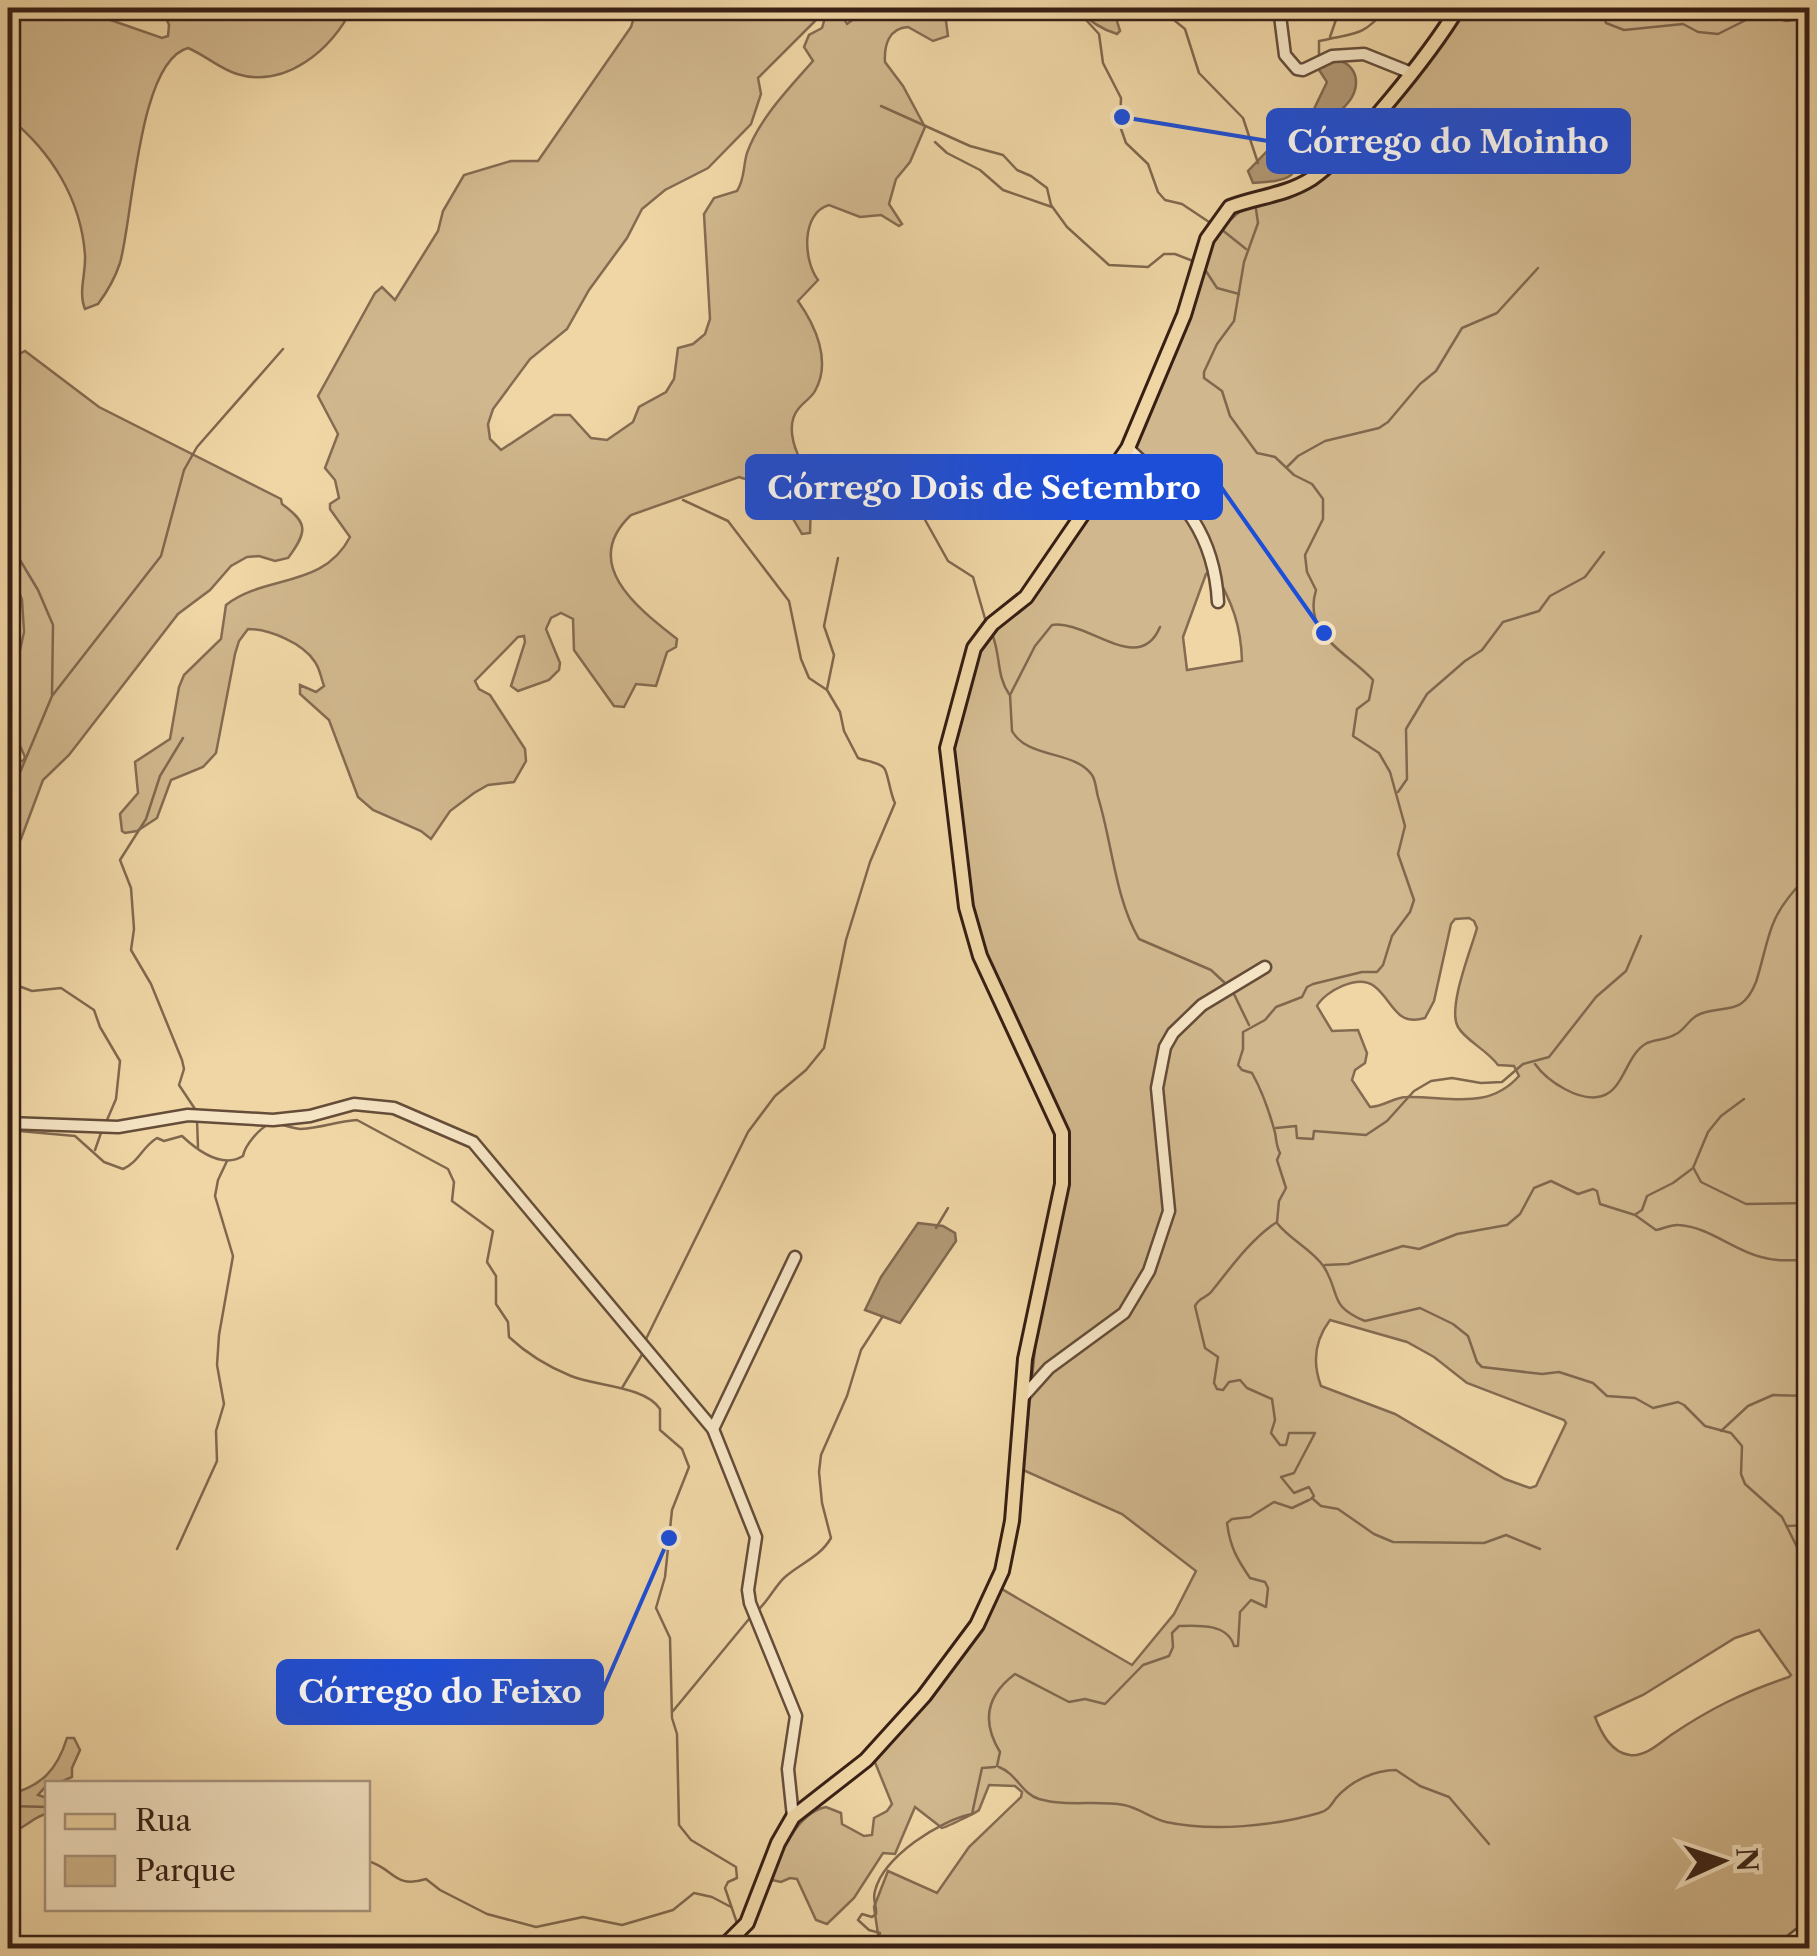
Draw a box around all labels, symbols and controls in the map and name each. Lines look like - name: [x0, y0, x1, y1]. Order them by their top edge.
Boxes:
- callout: Córrego do Moinho: [1268, 110, 1629, 172]
- text: Córrego do Moinho: [1287, 122, 1609, 161]
- callout: Córrego Dois de Setembro: [747, 456, 1221, 518]
- text: Córrego Dois de Setembro: [767, 468, 1201, 507]
- callout: Córrego do Feixo: [278, 1661, 602, 1723]
- text: Córrego do Feixo: [298, 1672, 582, 1711]
- legend: [45, 1781, 370, 1911]
- text: Rua: [135, 1802, 191, 1839]
- north arrow: [1672, 1811, 1772, 1911]
- text: N: [1729, 1847, 1765, 1873]
- text: Parque: [135, 1852, 236, 1889]

